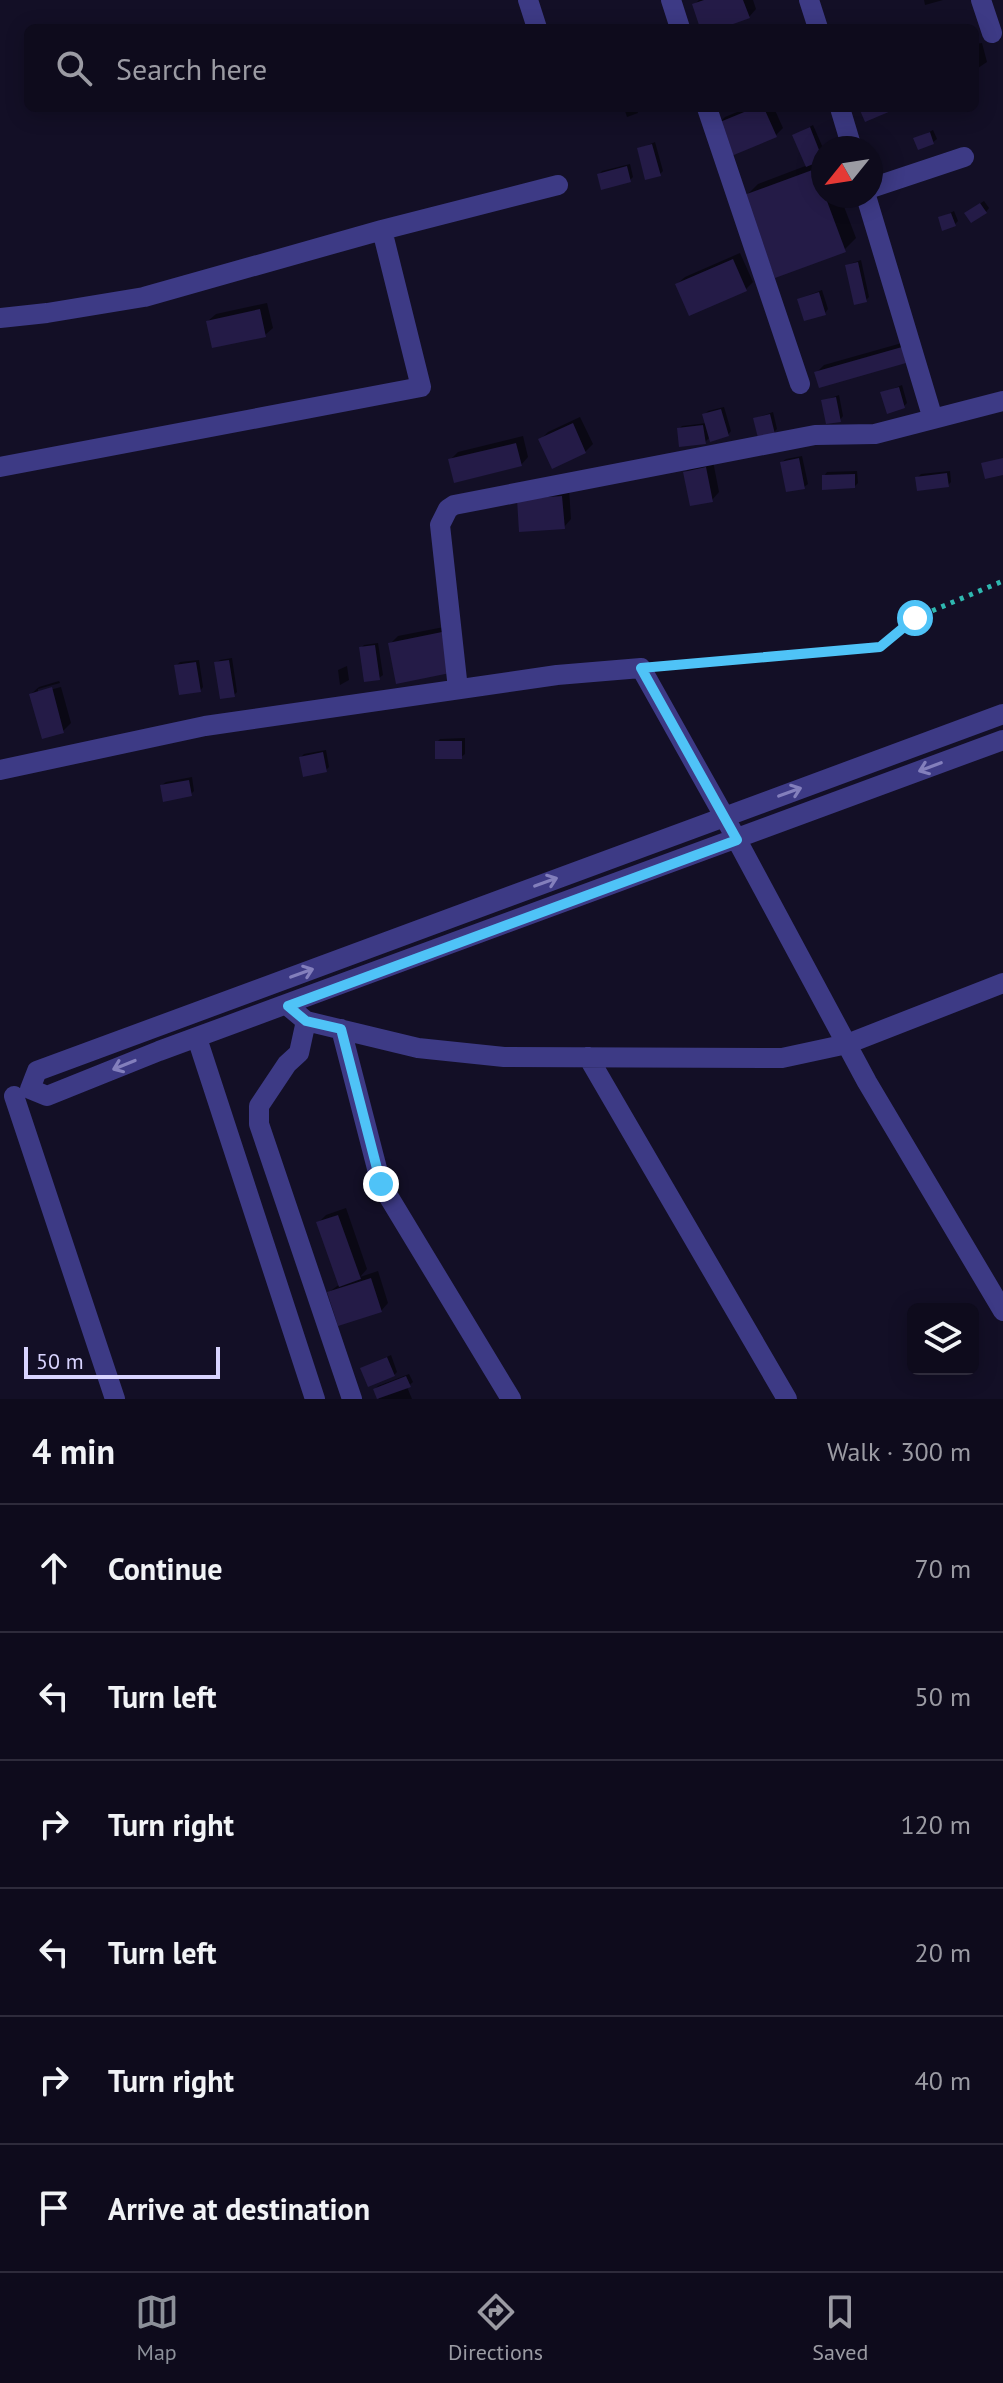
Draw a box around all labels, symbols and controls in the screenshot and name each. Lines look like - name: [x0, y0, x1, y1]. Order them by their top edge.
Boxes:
- search box: [24, 24, 979, 112]
- icon: search: [52, 46, 96, 90]
- text: Search here: [116, 49, 267, 88]
- north arrow: [811, 136, 883, 208]
- route start: [897, 600, 933, 636]
- one-way arrow: [918, 761, 943, 775]
- one-way arrow: [777, 784, 802, 798]
- one-way arrow: [533, 874, 558, 889]
- one-way arrow: [289, 965, 314, 979]
- one-way arrow: [112, 1059, 137, 1074]
- route end: [363, 1166, 399, 1202]
- map controls: [907, 1303, 979, 1375]
- button: layers: [907, 1303, 979, 1375]
- scale bar: [24, 1343, 220, 1379]
- text: 50 m: [36, 1347, 84, 1375]
- text: 4 min: [32, 1429, 115, 1473]
- text: Walk · 300 m: [827, 1435, 971, 1468]
- icon: ahead: [32, 1546, 76, 1590]
- text: Continue: [108, 1549, 222, 1588]
- text: 70 m: [915, 1552, 971, 1585]
- icon: left: [32, 1674, 76, 1718]
- text: Turn left: [108, 1677, 216, 1716]
- text: 50 m: [915, 1680, 971, 1713]
- icon: right: [32, 1802, 76, 1846]
- text: Turn right: [108, 1805, 234, 1844]
- text: 120 m: [900, 1808, 971, 1841]
- icon: left: [32, 1930, 76, 1974]
- text: Turn left: [108, 1933, 216, 1972]
- text: 20 m: [915, 1936, 971, 1969]
- icon: right: [32, 2058, 76, 2102]
- text: Turn right: [108, 2061, 234, 2100]
- text: 40 m: [915, 2064, 971, 2097]
- icon: arrive: [32, 2186, 76, 2230]
- text: Arrive at destination: [108, 2189, 370, 2228]
- tab: Map: [135, 2290, 179, 2366]
- tab: Directions: [448, 2290, 543, 2366]
- tab: Saved: [812, 2290, 868, 2366]

